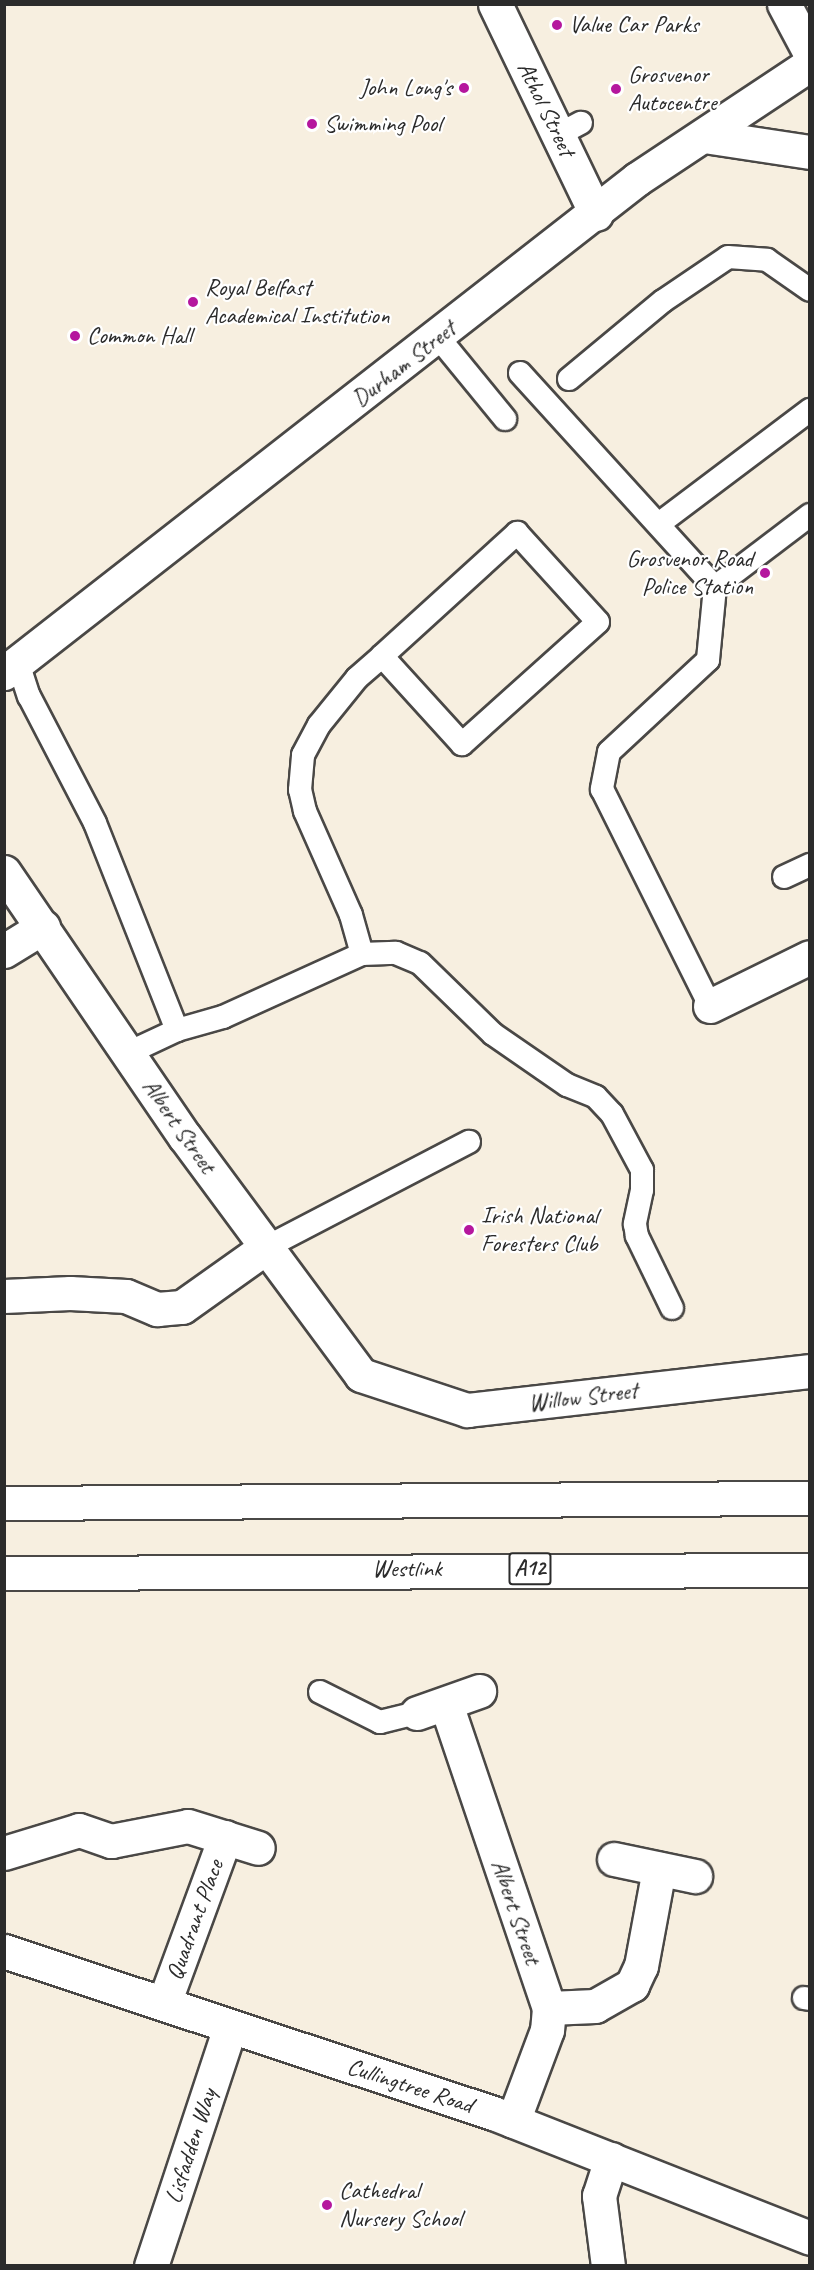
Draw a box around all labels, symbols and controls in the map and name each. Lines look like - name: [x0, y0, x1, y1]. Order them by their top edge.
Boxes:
- place label: Value Car Parks: [569, 11, 699, 39]
- marker: Value Car Parks: [550, 18, 564, 32]
- street label: Athol Street: [511, 57, 581, 161]
- place label: Grosvenor Autocentre: [628, 61, 717, 117]
- place label: John Long's: [360, 74, 452, 102]
- marker: John Long's: [457, 81, 471, 95]
- marker: Grosvenor Autocentre: [609, 82, 623, 96]
- place label: Swimming Pool: [324, 110, 441, 138]
- marker: Swimming Pool: [305, 117, 319, 131]
- place label: Royal Belfast Academical Institution: [205, 274, 389, 330]
- marker: Royal Belfast Academical Institution: [186, 295, 200, 309]
- street label: Durham Street: [347, 315, 461, 413]
- place label: Common Hall: [87, 322, 192, 350]
- marker: Common Hall: [68, 329, 82, 343]
- place label: Grosvenor Road Police Station: [626, 545, 753, 601]
- marker: Grosvenor Road Police Station: [758, 566, 772, 580]
- street label: Albert Street: [136, 1073, 222, 1179]
- place label: Irish National Foresters Club: [481, 1202, 600, 1258]
- marker: Irish National Foresters Club: [462, 1223, 476, 1237]
- street label: Willow Street: [527, 1376, 639, 1418]
- road number: A12: [508, 1550, 552, 1588]
- street label: Westlink: [372, 1555, 442, 1583]
- street label: Quadrant Place: [160, 1856, 230, 1984]
- street label: Albert Street: [485, 1856, 547, 1968]
- street label: Cullingtree Road: [344, 2052, 476, 2120]
- street label: Lisfadden Way: [159, 2085, 223, 2207]
- place label: Cathedral Nursery School: [339, 2177, 461, 2233]
- marker: Cathedral Nursery School: [320, 2198, 334, 2212]

